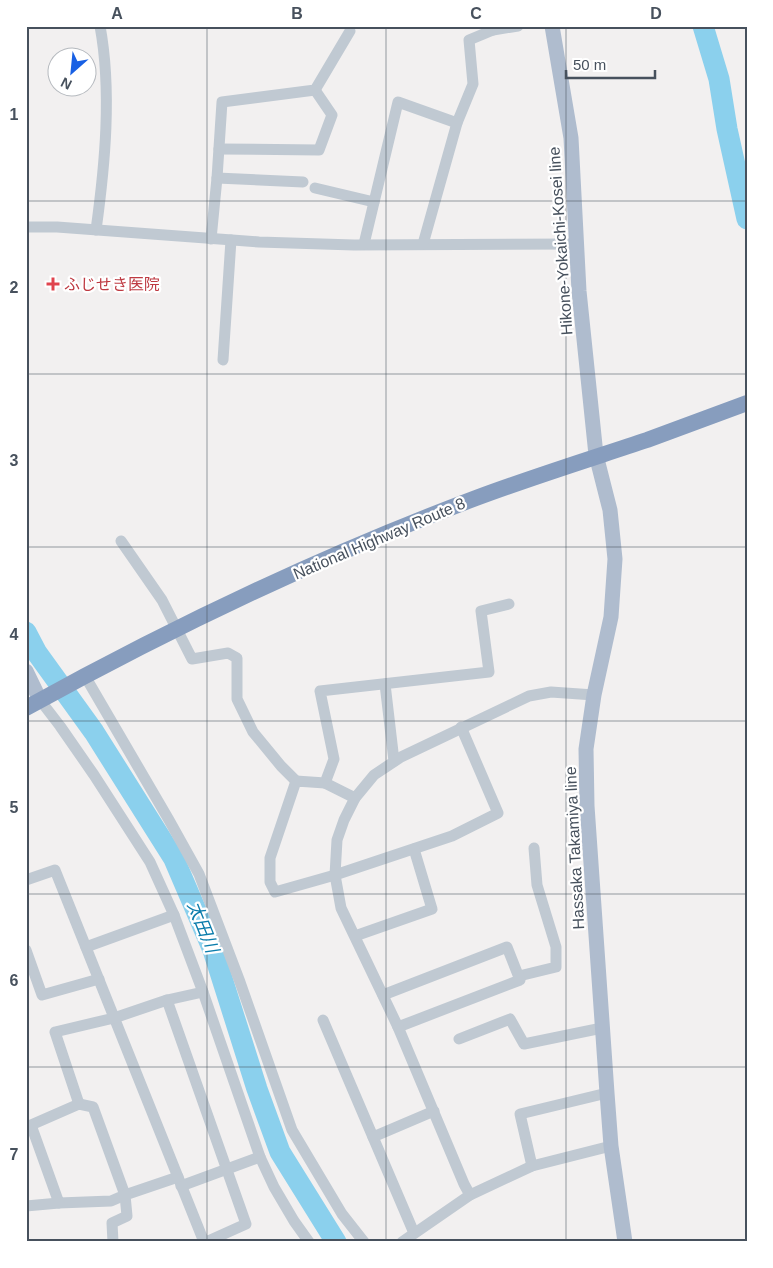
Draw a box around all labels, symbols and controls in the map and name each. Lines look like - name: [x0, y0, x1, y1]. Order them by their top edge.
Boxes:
- text: A: [111, 5, 123, 22]
- text: B: [291, 5, 303, 22]
- text: C: [470, 5, 482, 22]
- text: D: [650, 5, 662, 22]
- north arrow: [48, 48, 98, 98]
- scale bar: [566, 48, 654, 80]
- text: 50 m: [573, 56, 606, 73]
- text: N: [58, 74, 74, 93]
- text: 1: [10, 106, 19, 123]
- street label: Hikone-Yokaichi-Kosei line: [545, 146, 576, 336]
- place label: ふじせき医院: [64, 276, 160, 293]
- marker: ふじせき医院: [46, 277, 60, 291]
- text: 2: [10, 279, 19, 296]
- text: 3: [10, 452, 19, 469]
- street label: National Highway Route 8: [291, 494, 468, 582]
- text: 4: [10, 626, 19, 643]
- street label: Hassaka Takamiya line: [562, 766, 587, 930]
- text: 5: [10, 799, 19, 816]
- water label: 太田川: [184, 898, 223, 958]
- text: 6: [10, 972, 19, 989]
- text: 7: [10, 1146, 19, 1163]

